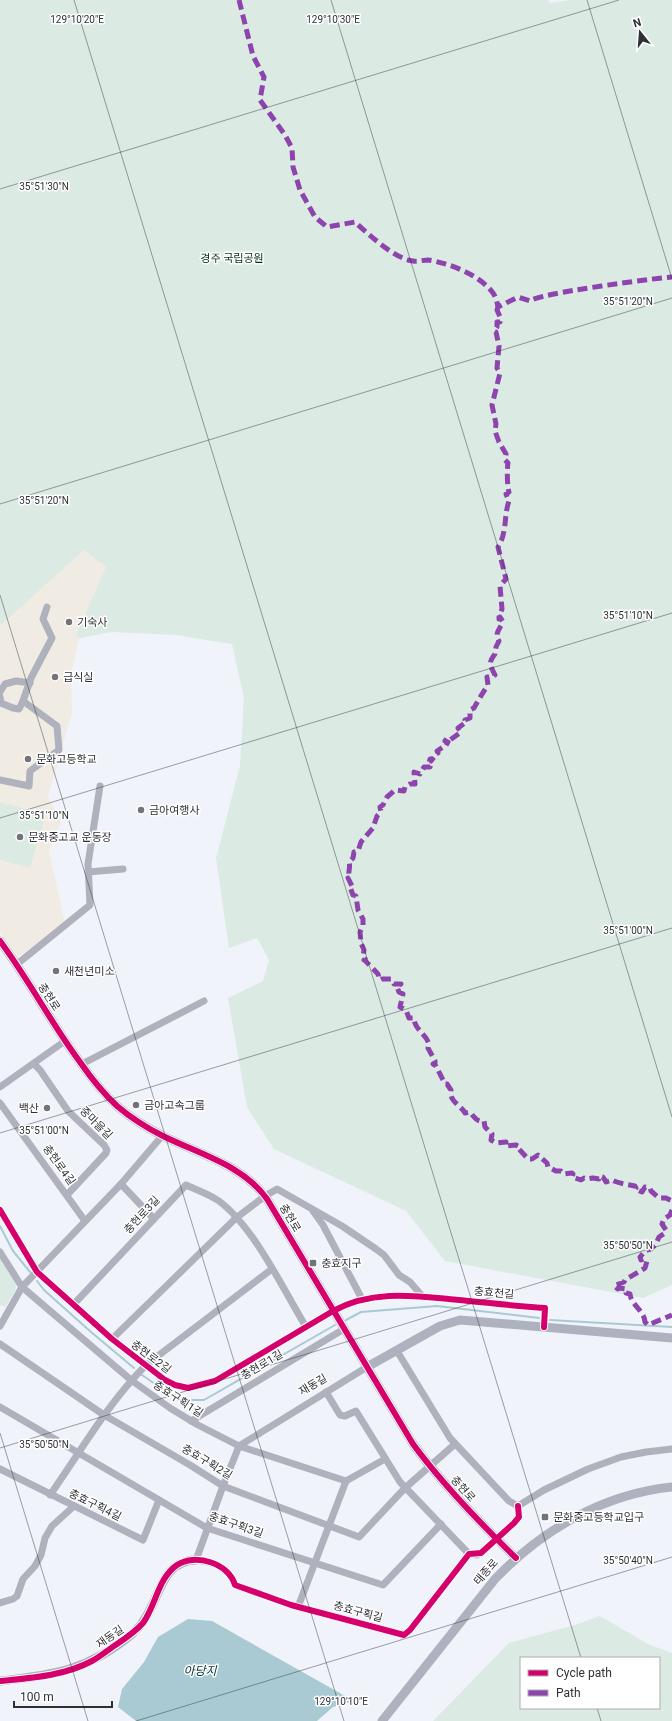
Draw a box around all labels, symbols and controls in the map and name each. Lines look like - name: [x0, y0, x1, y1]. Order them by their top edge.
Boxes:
- north arrow: [620, 12, 660, 52]
- text: 129°10'20"E: [50, 14, 104, 25]
- text: 129°10'30"E: [306, 14, 360, 25]
- text: N: [632, 15, 643, 30]
- text: 35°51'30"N: [19, 181, 69, 192]
- park label: 경주 국립공원: [200, 252, 264, 265]
- text: 35°51'20"N: [603, 296, 653, 307]
- text: 35°51'20"N: [19, 495, 69, 506]
- text: 35°51'10"N: [603, 610, 653, 621]
- place label: 기숙사: [77, 616, 107, 629]
- marker: 기숙사: [64, 617, 74, 627]
- place label: 급식실: [63, 671, 93, 684]
- marker: 급식실: [50, 672, 60, 682]
- place label: 문화고등학교: [36, 753, 97, 766]
- marker: 문화고등학교: [23, 754, 33, 764]
- place label: 금아여행사: [149, 804, 200, 817]
- marker: 금아여행사: [136, 805, 146, 815]
- text: 35°51'10"N: [19, 810, 69, 821]
- place label: 문화중고교 운동장: [28, 831, 112, 844]
- marker: 문화중고교 운동장: [15, 832, 25, 842]
- text: 35°51'00"N: [603, 925, 653, 936]
- place label: 새천년미소: [64, 965, 115, 978]
- marker: 새천년미소: [51, 966, 61, 976]
- street label: 충현로: [35, 981, 63, 1013]
- place label: 금아고속그룹: [144, 1099, 205, 1112]
- marker: 금아고속그룹: [131, 1100, 141, 1110]
- place label: 백산: [19, 1102, 39, 1115]
- marker: 백산: [42, 1103, 52, 1113]
- street label: 중마을길: [77, 1104, 115, 1142]
- text: 35°51'00"N: [19, 1125, 69, 1136]
- street label: 충현로4길: [40, 1142, 78, 1188]
- street label: 충현로3길: [121, 1194, 163, 1236]
- street label: 충현로: [277, 1202, 303, 1234]
- text: 35°50'50"N: [603, 1240, 653, 1251]
- place label: 충효지구: [321, 1257, 361, 1270]
- marker: 충효지구: [308, 1258, 318, 1268]
- street label: 충효천길: [473, 1285, 515, 1301]
- street label: 충현로2길: [128, 1338, 174, 1376]
- street label: 충현로1길: [239, 1347, 285, 1383]
- street label: 재동길: [297, 1372, 329, 1398]
- street label: 충효구획1길: [151, 1378, 205, 1420]
- text: 35°50'50"N: [19, 1439, 69, 1450]
- street label: 충효구획2길: [179, 1442, 235, 1482]
- street label: 충현로: [448, 1473, 478, 1505]
- street label: 충효구획4길: [67, 1487, 123, 1523]
- street label: 충효구획3길: [207, 1510, 265, 1540]
- place label: 문화중고등학교입구: [553, 1511, 644, 1524]
- marker: 문화중고등학교입구: [540, 1512, 550, 1522]
- text: 35°50'40"N: [603, 1555, 653, 1566]
- street label: 태종로: [471, 1556, 501, 1588]
- street label: 충효구획길: [332, 1599, 384, 1625]
- street label: 재동길: [94, 1623, 126, 1651]
- legend: [520, 1657, 660, 1709]
- water label: 아당지: [183, 1664, 218, 1678]
- text: Cycle path: [556, 1666, 612, 1680]
- scale bar: [14, 1683, 112, 1709]
- text: Path: [556, 1686, 581, 1700]
- text: 100 m: [20, 1690, 54, 1704]
- text: 129°10'10"E: [314, 1696, 368, 1707]

